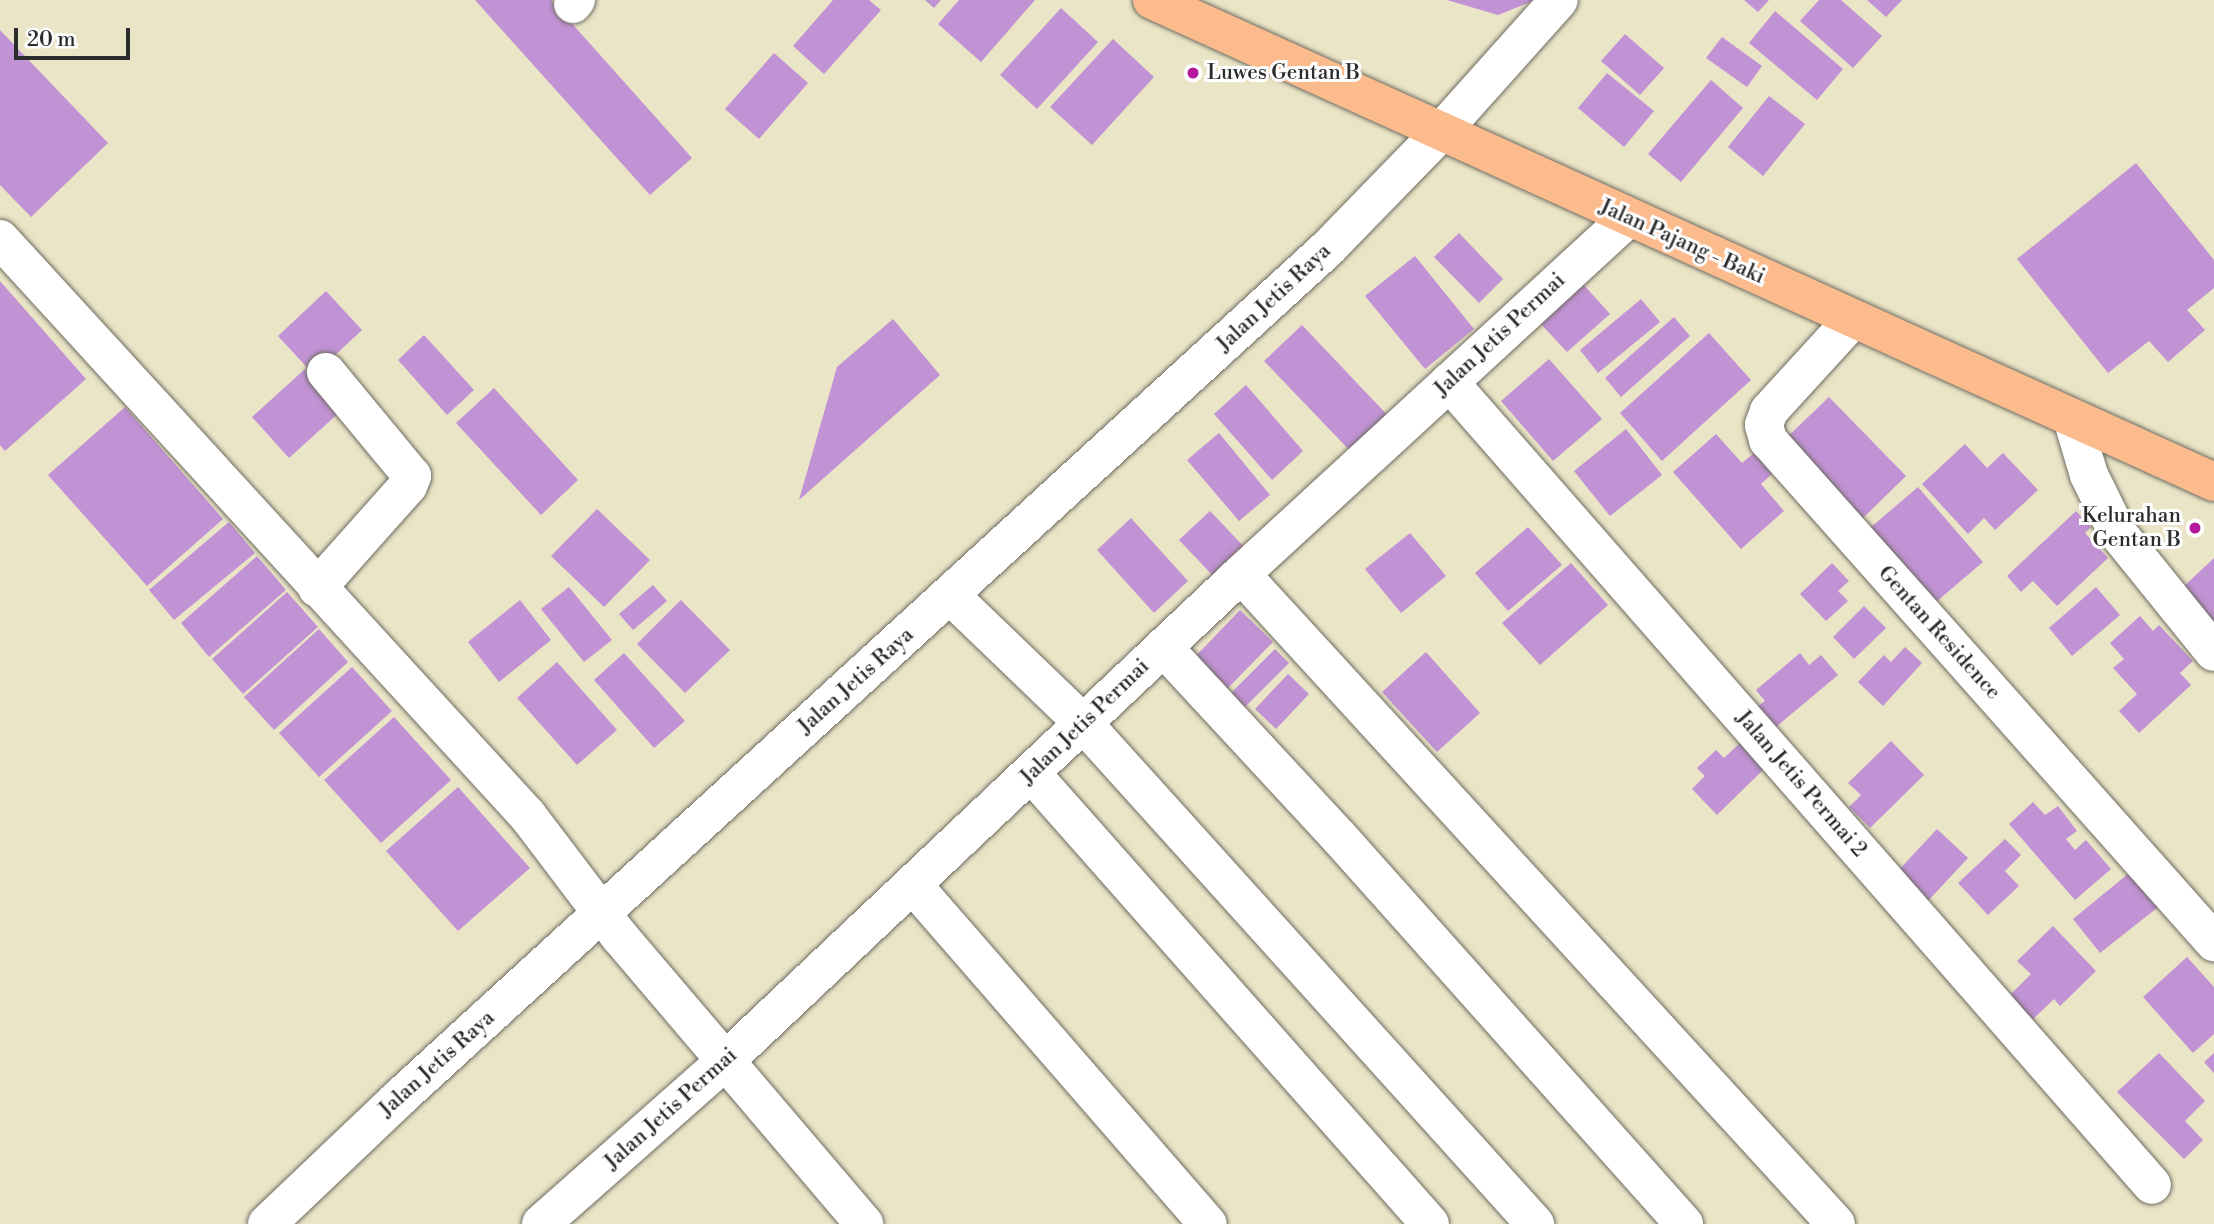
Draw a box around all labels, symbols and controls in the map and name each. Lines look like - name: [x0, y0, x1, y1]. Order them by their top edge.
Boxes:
- scale bar: [18, 14, 133, 58]
- text: 20 m: [27, 27, 76, 53]
- place label: Luwes Gentan B: [1207, 60, 1360, 86]
- marker: Luwes Gentan B: [1185, 65, 1201, 81]
- street label: Jalan Pajang - Baki: [1596, 194, 1768, 290]
- street label: Jalan Jetis Raya: [1212, 239, 1336, 357]
- street label: Jalan Jetis Permai: [1429, 268, 1571, 402]
- place label: Kelurahan Gentan B: [2082, 503, 2181, 553]
- marker: Kelurahan Gentan B: [2187, 520, 2203, 536]
- street label: Gentan Residence: [1872, 561, 2006, 705]
- street label: Jalan Jetis Raya: [793, 622, 919, 740]
- street label: Jalan Jetis Permai: [1015, 654, 1155, 790]
- street label: Jalan Jetis Permai 2: [1730, 706, 1872, 862]
- street label: Jalan Jetis Raya: [374, 1005, 500, 1123]
- street label: Jalan Jetis Permai: [599, 1043, 743, 1175]

